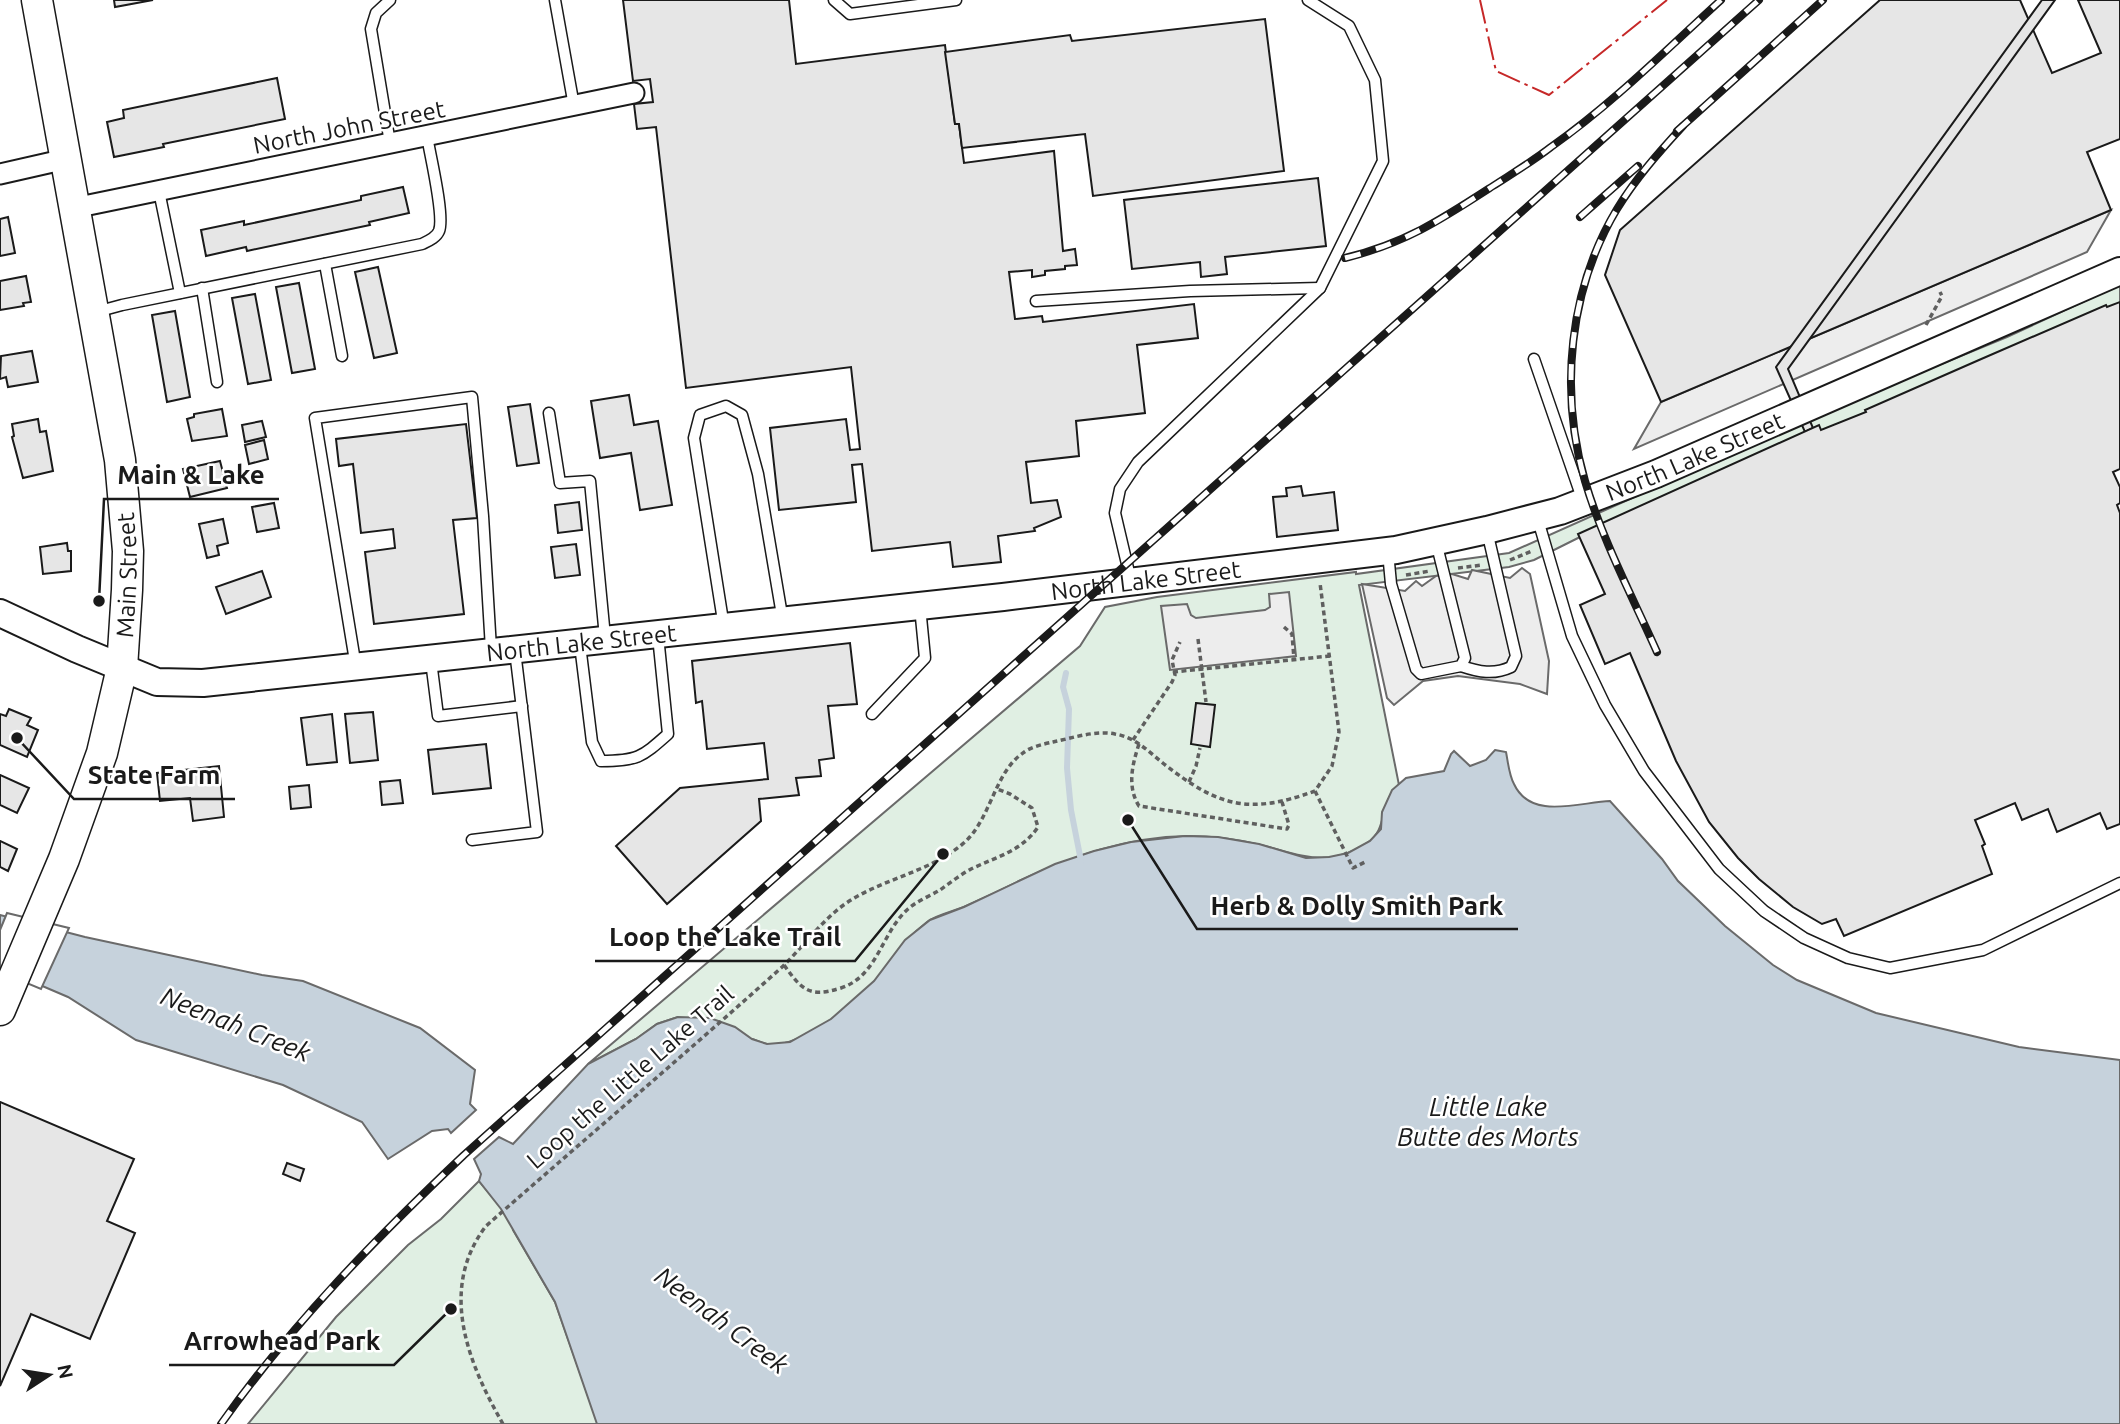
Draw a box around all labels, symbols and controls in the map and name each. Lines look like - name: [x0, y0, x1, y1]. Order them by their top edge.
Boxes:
- street label: North John Street: [251, 95, 448, 159]
- street label: North Lake Street: [1602, 406, 1788, 506]
- callout: Main & Lake: [104, 452, 279, 499]
- text: Main & Lake: [117, 460, 265, 489]
- street label: Main Street: [110, 511, 142, 639]
- street label: North Lake Street: [1049, 555, 1243, 605]
- street label: North Lake Street: [485, 619, 678, 666]
- callout: State Farm: [74, 752, 235, 799]
- text: State Farm: [88, 760, 220, 789]
- callout: Herb & Dolly Smith Park: [1197, 882, 1518, 929]
- text: Herb & Dolly Smith Park: [1211, 891, 1504, 920]
- callout: Loop the Lake Trail: [595, 914, 855, 961]
- text: Loop the Lake Trail: [609, 922, 841, 951]
- street label: Loop the Little Lake Trail: [521, 980, 739, 1174]
- water label: Neenah Creek: [157, 981, 316, 1067]
- water label: Little Lake Butte des Morts: [1397, 1092, 1579, 1151]
- water label: Neenah Creek: [650, 1261, 795, 1380]
- callout: Arrowhead Park: [169, 1318, 394, 1365]
- text: Arrowhead Park: [184, 1326, 381, 1355]
- north arrow: [14, 1340, 84, 1410]
- text: N: [53, 1362, 78, 1381]

